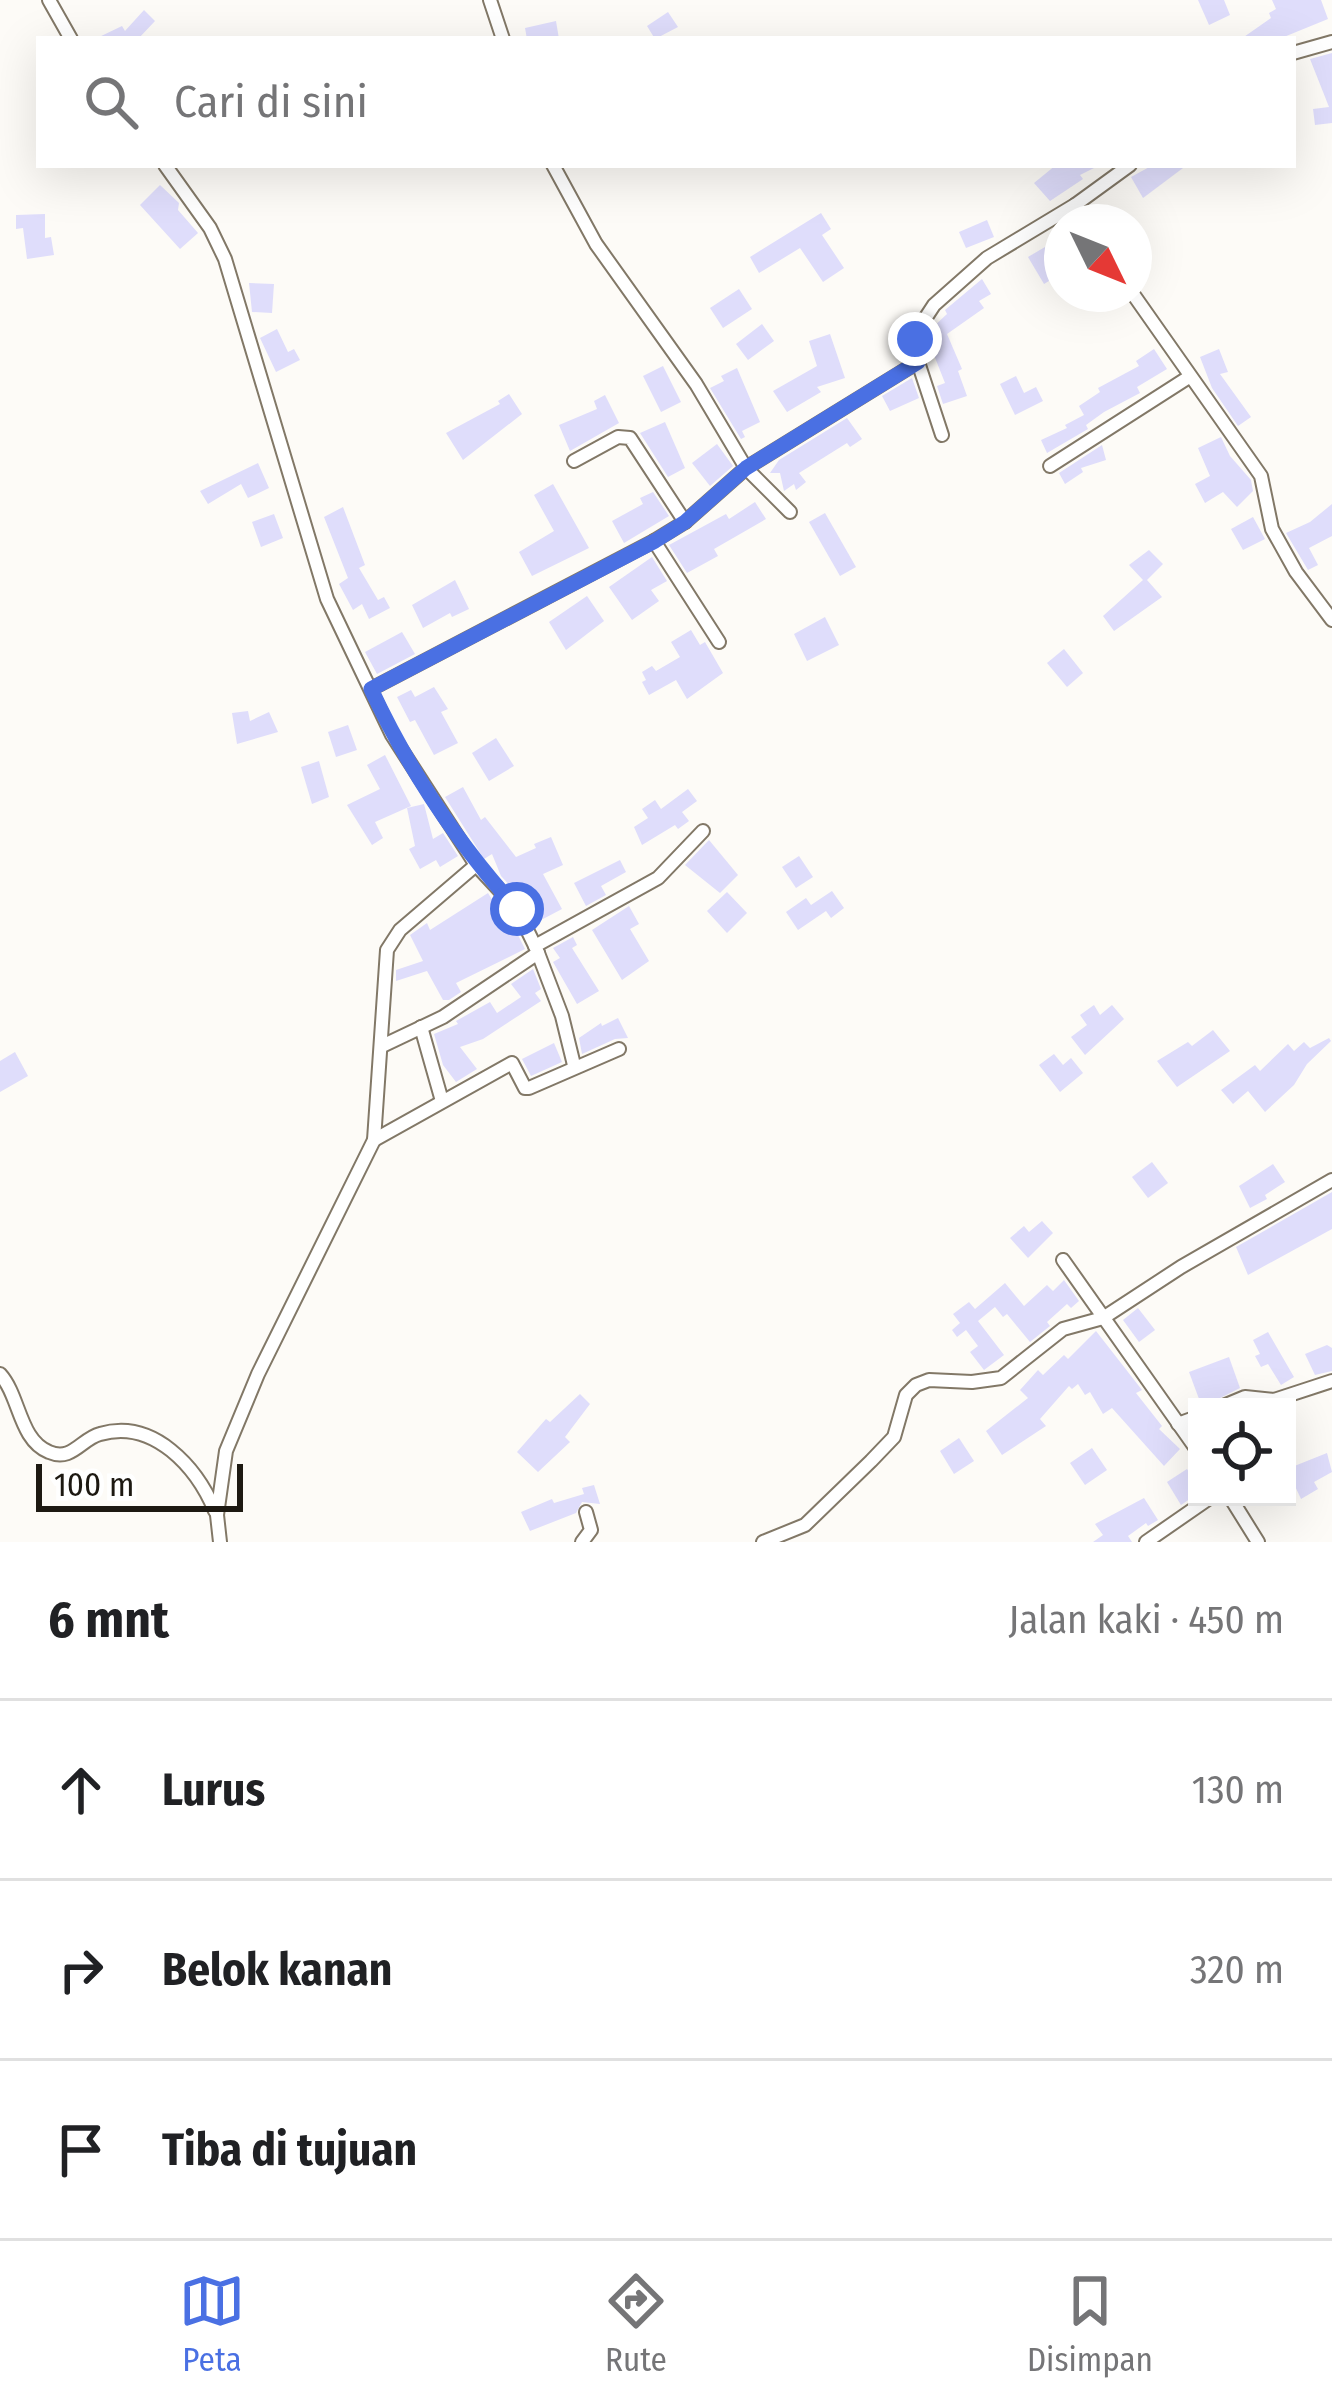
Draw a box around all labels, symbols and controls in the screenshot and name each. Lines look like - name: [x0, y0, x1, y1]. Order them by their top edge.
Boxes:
- search box: [36, 36, 1296, 168]
- icon: search: [78, 69, 144, 135]
- text: Cari di sini: [174, 75, 368, 129]
- north arrow: [1044, 204, 1152, 312]
- route end: [888, 312, 942, 366]
- route start: [490, 882, 544, 936]
- map controls: [1188, 1398, 1296, 1506]
- button: locate: [1188, 1398, 1296, 1506]
- scale bar: [36, 1458, 243, 1511]
- text: 100 m: [54, 1465, 134, 1505]
- text: 6 mnt: [48, 1589, 169, 1651]
- text: Jalan kaki · 450 m: [1009, 1597, 1284, 1643]
- icon: ahead: [48, 1757, 114, 1823]
- text: Lurus: [162, 1763, 265, 1817]
- text: 130 m: [1192, 1767, 1284, 1813]
- icon: right: [48, 1937, 114, 2003]
- text: Belok kanan: [162, 1943, 392, 1997]
- text: 320 m: [1190, 1947, 1284, 1993]
- icon: arrive: [48, 2117, 114, 2183]
- text: Tiba di tujuan: [162, 2123, 417, 2177]
- tab: Peta: [179, 2268, 245, 2380]
- tab: Rute: [603, 2268, 669, 2380]
- tab: Disimpan: [1027, 2268, 1153, 2380]

